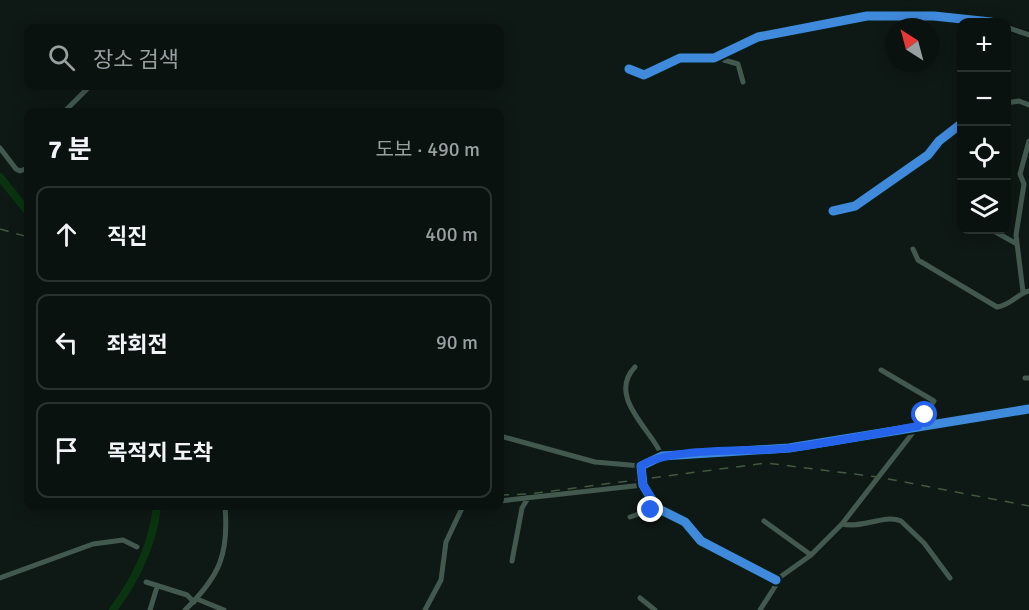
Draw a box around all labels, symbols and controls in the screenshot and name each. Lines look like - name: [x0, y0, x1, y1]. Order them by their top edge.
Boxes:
- north arrow: [885, 18, 939, 72]
- map controls: [957, 18, 1011, 234]
- button: +: [957, 18, 1011, 72]
- search box: [24, 24, 504, 90]
- icon: search: [45, 41, 78, 74]
- text: 장소 검색: [93, 46, 179, 73]
- button: −: [957, 72, 1011, 126]
- button: locate: [957, 126, 1011, 180]
- text: 7 분: [48, 134, 92, 166]
- text: 도보 · 490 m: [376, 137, 480, 162]
- button: layers: [957, 180, 1011, 234]
- icon: ahead: [50, 218, 83, 251]
- text: 400 m: [425, 222, 478, 247]
- text: 직진: [107, 223, 147, 250]
- icon: left: [50, 326, 83, 359]
- text: 90 m: [436, 330, 478, 355]
- text: 좌회전: [107, 331, 168, 358]
- route start: [911, 401, 937, 427]
- icon: arrive: [50, 434, 83, 467]
- text: 목적지 도착: [107, 439, 213, 466]
- route end: [637, 496, 663, 522]

